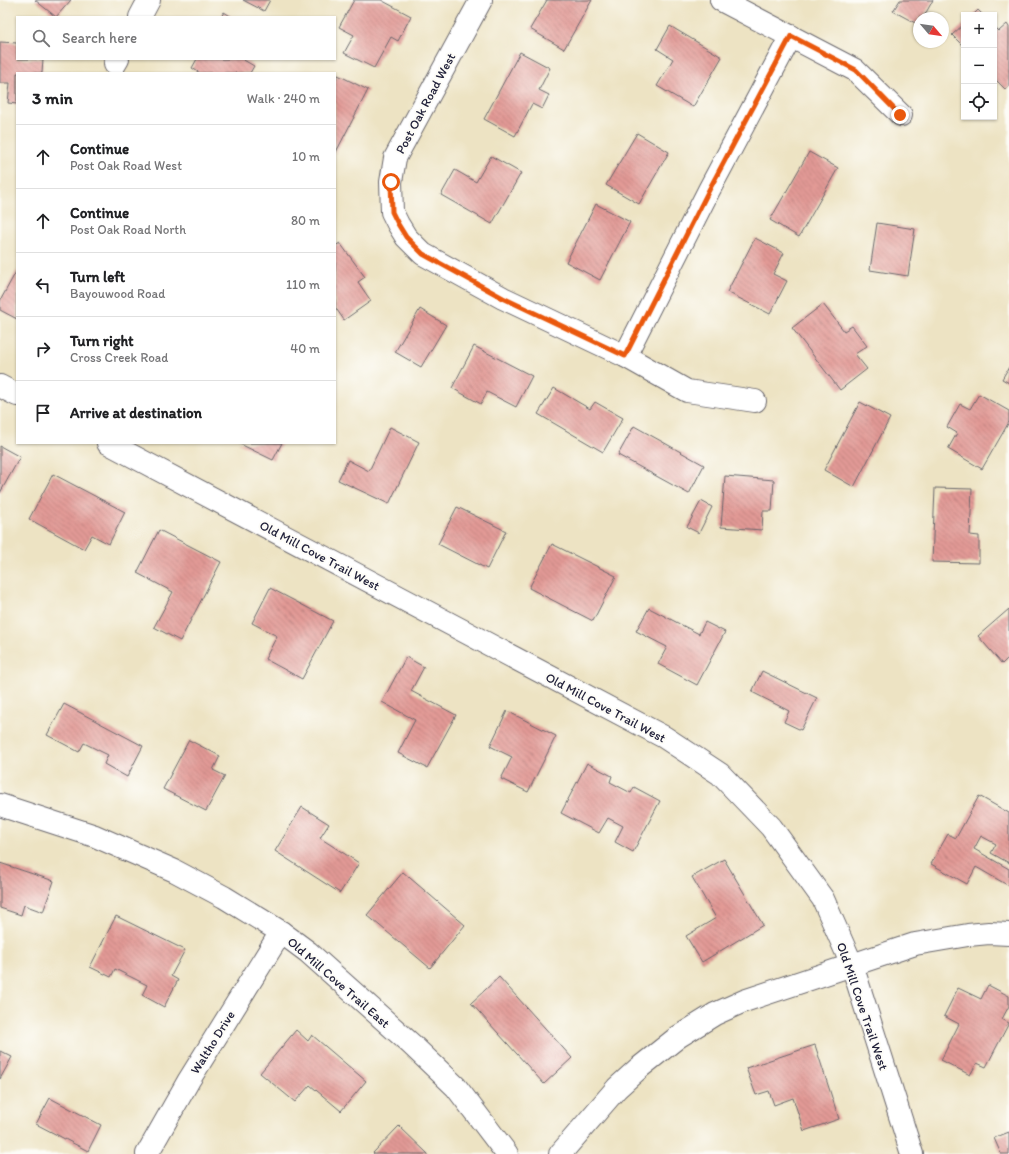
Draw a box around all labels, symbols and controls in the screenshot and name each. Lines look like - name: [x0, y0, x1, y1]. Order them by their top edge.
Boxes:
- north arrow: [913, 12, 949, 48]
- map controls: [961, 12, 997, 120]
- button: +: [961, 12, 997, 48]
- search box: [16, 16, 336, 60]
- icon: search: [30, 27, 52, 49]
- text: Search here: [62, 29, 137, 47]
- button: −: [961, 48, 997, 84]
- street label: Post Oak Road West: [393, 50, 458, 156]
- button: locate: [961, 84, 997, 120]
- text: 3 min: [32, 88, 73, 108]
- text: Walk · 240 m: [247, 91, 320, 106]
- route end: [891, 106, 909, 124]
- text: Continue: [70, 140, 129, 158]
- icon: ahead: [32, 146, 54, 168]
- text: 10 m: [292, 149, 320, 164]
- text: Post Oak Road West: [70, 158, 182, 173]
- route start: [382, 173, 400, 191]
- text: Continue: [70, 204, 129, 222]
- icon: ahead: [32, 210, 54, 232]
- text: 80 m: [291, 213, 320, 228]
- text: Post Oak Road North: [70, 222, 186, 237]
- text: Turn left: [70, 268, 125, 286]
- icon: left: [32, 274, 54, 296]
- text: 110 m: [286, 277, 320, 292]
- text: Bayouwood Road: [70, 286, 166, 301]
- text: Turn right: [70, 332, 134, 350]
- icon: right: [32, 338, 54, 360]
- text: 40 m: [290, 341, 320, 356]
- text: Cross Creek Road: [70, 350, 168, 365]
- icon: arrive: [32, 402, 54, 424]
- text: Arrive at destination: [70, 404, 202, 422]
- street label: Old Mill Cove Trail West: [257, 517, 383, 594]
- street label: Old Mill Cove Trail West: [543, 669, 669, 746]
- street label: Old Mill Cove Trail East: [284, 934, 393, 1031]
- street label: Old Mill Cove Trail West: [834, 940, 891, 1072]
- street label: Waltho Drive: [187, 1008, 238, 1077]

